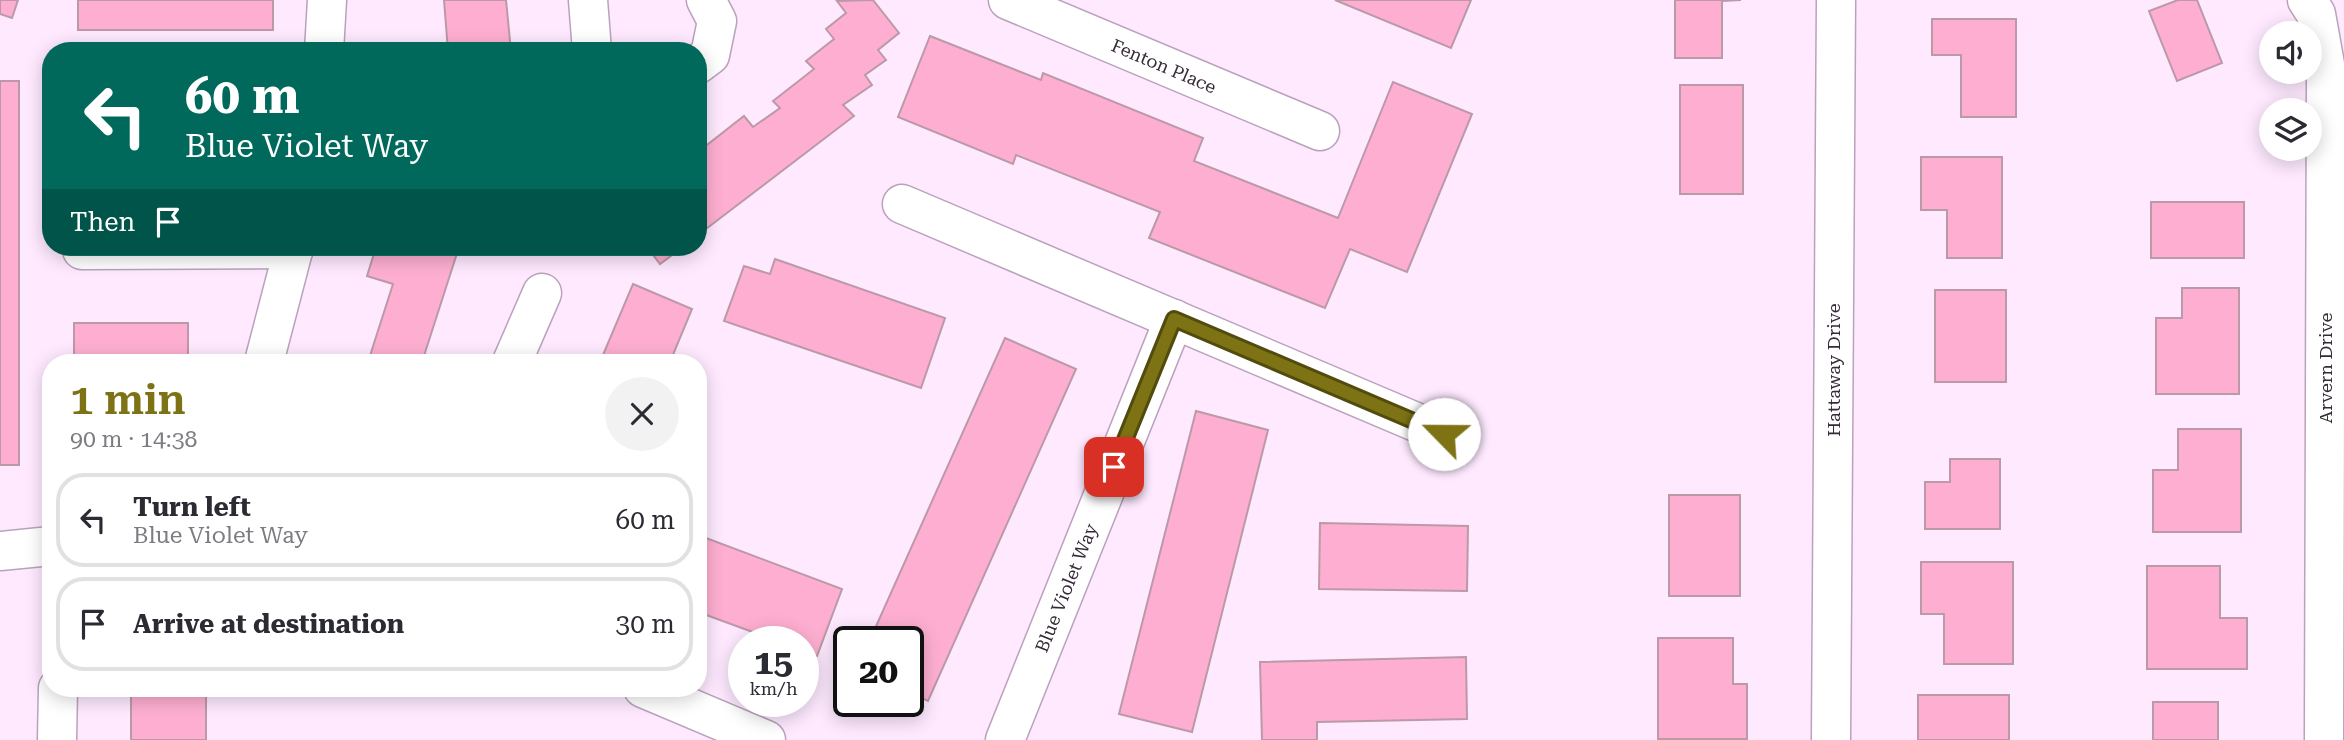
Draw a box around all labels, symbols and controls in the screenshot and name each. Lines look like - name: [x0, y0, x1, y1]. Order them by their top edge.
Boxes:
- map controls: [2259, 21, 2322, 161]
- button: sound: [2259, 21, 2322, 84]
- street label: Fenton Place: [1108, 34, 1220, 98]
- text: 60 m: [185, 68, 300, 125]
- icon: left: [70, 70, 161, 161]
- button: layers: [2259, 98, 2322, 161]
- text: Blue Violet Way: [185, 127, 428, 165]
- icon: arrive: [149, 203, 187, 241]
- text: Then: [70, 207, 135, 237]
- street label: Hattaway Drive: [1823, 303, 1844, 437]
- street label: Arvern Drive: [2315, 312, 2336, 423]
- text: 1 min: [70, 375, 186, 424]
- button: close: [605, 377, 679, 451]
- position arrow: [1407, 397, 1481, 471]
- text: 90 m · 14:38: [70, 426, 197, 453]
- pin: [1084, 437, 1144, 497]
- icon: arrive: [1095, 448, 1133, 486]
- text: Turn left: [133, 492, 251, 522]
- icon: left: [74, 501, 112, 539]
- text: 60 m: [616, 505, 675, 535]
- street label: Blue Violet Way: [1031, 520, 1101, 655]
- text: Blue Violet Way: [133, 522, 308, 549]
- icon: arrive: [74, 605, 112, 643]
- text: Arrive at destination: [133, 609, 404, 639]
- text: 30 m: [616, 609, 675, 639]
- speed limit sign: 20: [833, 626, 924, 717]
- text: 15: [754, 642, 793, 683]
- text: km/h: [749, 678, 798, 699]

